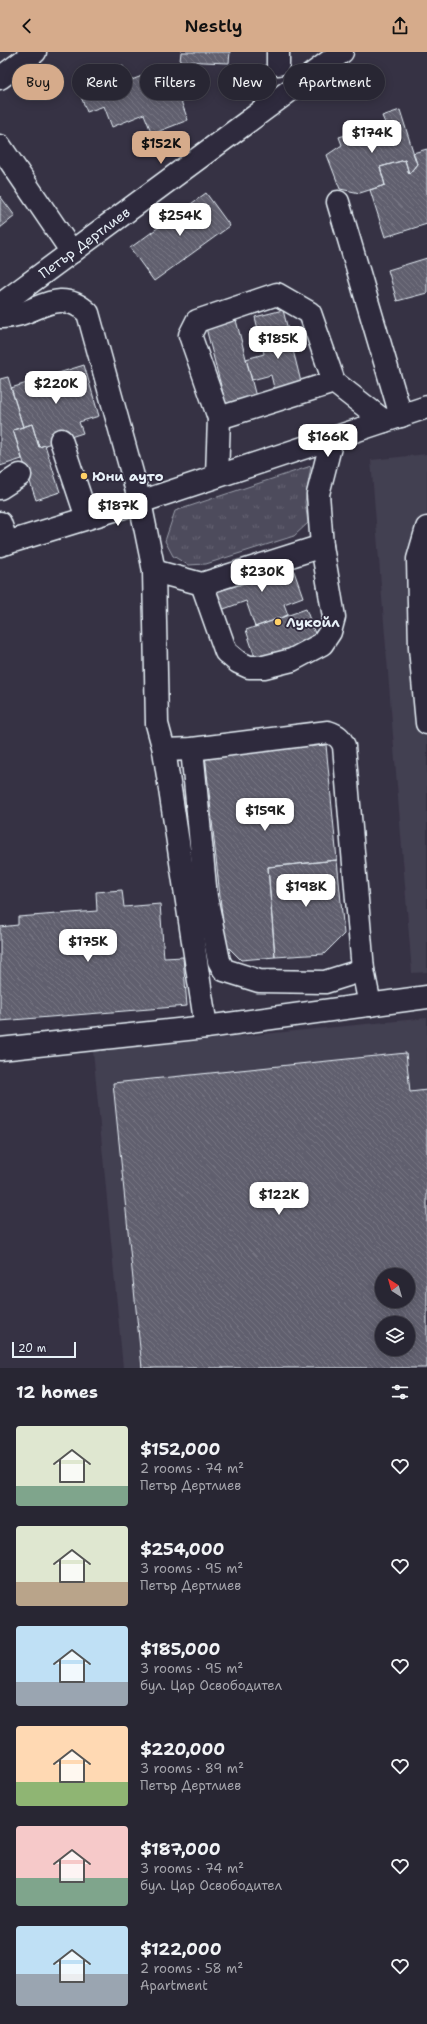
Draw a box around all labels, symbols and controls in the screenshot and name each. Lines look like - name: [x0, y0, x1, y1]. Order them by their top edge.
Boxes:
- text: Nestly: [184, 14, 243, 38]
- icon: back: [16, 15, 38, 37]
- icon: share: [389, 15, 411, 37]
- chip: Buy: [12, 64, 64, 100]
- chip: Rent: [72, 64, 132, 100]
- chip: Filters: [140, 64, 210, 100]
- chip: New: [218, 64, 276, 100]
- chip: Apartment: [284, 64, 385, 100]
- pin: $174K: [344, 120, 400, 154]
- text: $174K: [351, 124, 393, 141]
- pin: $152K: [133, 131, 189, 165]
- text: $152K: [141, 135, 181, 152]
- street label: Петър Дертлиев: [35, 203, 134, 282]
- pin: $254K: [152, 203, 208, 237]
- text: $254K: [158, 207, 202, 224]
- pin: $185K: [250, 326, 306, 360]
- text: $185K: [258, 330, 298, 347]
- pin: $220K: [28, 371, 84, 405]
- text: $220K: [34, 375, 78, 392]
- pin: $166K: [300, 424, 356, 458]
- text: $166K: [307, 428, 349, 445]
- place label: Юни ауто: [92, 467, 164, 485]
- marker: Юни ауто: [79, 471, 89, 481]
- pin: $187K: [90, 493, 146, 527]
- text: $187K: [97, 497, 139, 514]
- pin: $230K: [234, 559, 290, 593]
- text: $230K: [240, 563, 284, 580]
- place label: Лукойл: [286, 613, 340, 631]
- marker: Лукойл: [273, 617, 283, 627]
- pin: $159K: [237, 798, 293, 832]
- text: $159K: [245, 802, 285, 819]
- pin: $198K: [278, 874, 334, 908]
- text: $198K: [285, 878, 327, 895]
- pin: $175K: [60, 929, 116, 963]
- text: $175K: [68, 933, 108, 950]
- pin: $122K: [251, 1182, 307, 1216]
- text: $122K: [259, 1186, 299, 1203]
- north arrow: [375, 1268, 415, 1308]
- map controls: [375, 1268, 415, 1356]
- button: layers: [375, 1316, 415, 1356]
- scale bar: [12, 1340, 76, 1359]
- text: 20 m: [18, 1341, 46, 1356]
- text: 12 homes: [16, 1381, 98, 1403]
- icon: filters: [389, 1381, 411, 1403]
- text: $152,000: [140, 1438, 220, 1460]
- icon: home: [48, 1442, 96, 1490]
- icon: heart: [389, 1455, 411, 1477]
- text: 2 rooms · 74 m²: [140, 1460, 244, 1477]
- text: Петър Дертлиев: [140, 1477, 241, 1494]
- text: $254,000: [140, 1538, 224, 1560]
- icon: home: [48, 1542, 96, 1590]
- icon: heart: [389, 1555, 411, 1577]
- text: 3 rooms · 95 m²: [140, 1560, 243, 1577]
- text: Петър Дертлиев: [140, 1577, 241, 1594]
- text: $185,000: [140, 1638, 220, 1660]
- icon: home: [48, 1642, 96, 1690]
- icon: heart: [389, 1655, 411, 1677]
- text: 3 rooms · 95 m²: [140, 1660, 243, 1677]
- text: бул. Цар Освободител: [140, 1677, 282, 1694]
- text: $220,000: [140, 1738, 225, 1760]
- icon: home: [48, 1742, 96, 1790]
- icon: heart: [389, 1755, 411, 1777]
- text: 3 rooms · 89 m²: [140, 1760, 244, 1777]
- text: Петър Дертлиев: [140, 1777, 241, 1794]
- text: $187,000: [140, 1838, 221, 1860]
- icon: home: [48, 1842, 96, 1890]
- icon: heart: [389, 1855, 411, 1877]
- text: 3 rooms · 74 m²: [140, 1860, 244, 1877]
- text: бул. Цар Освободител: [140, 1877, 282, 1894]
- text: $122,000: [140, 1938, 222, 1960]
- icon: home: [48, 1942, 96, 1990]
- icon: heart: [389, 1955, 411, 1977]
- text: 2 rooms · 58 m²: [140, 1960, 243, 1977]
- text: Apartment: [140, 1977, 208, 1994]

